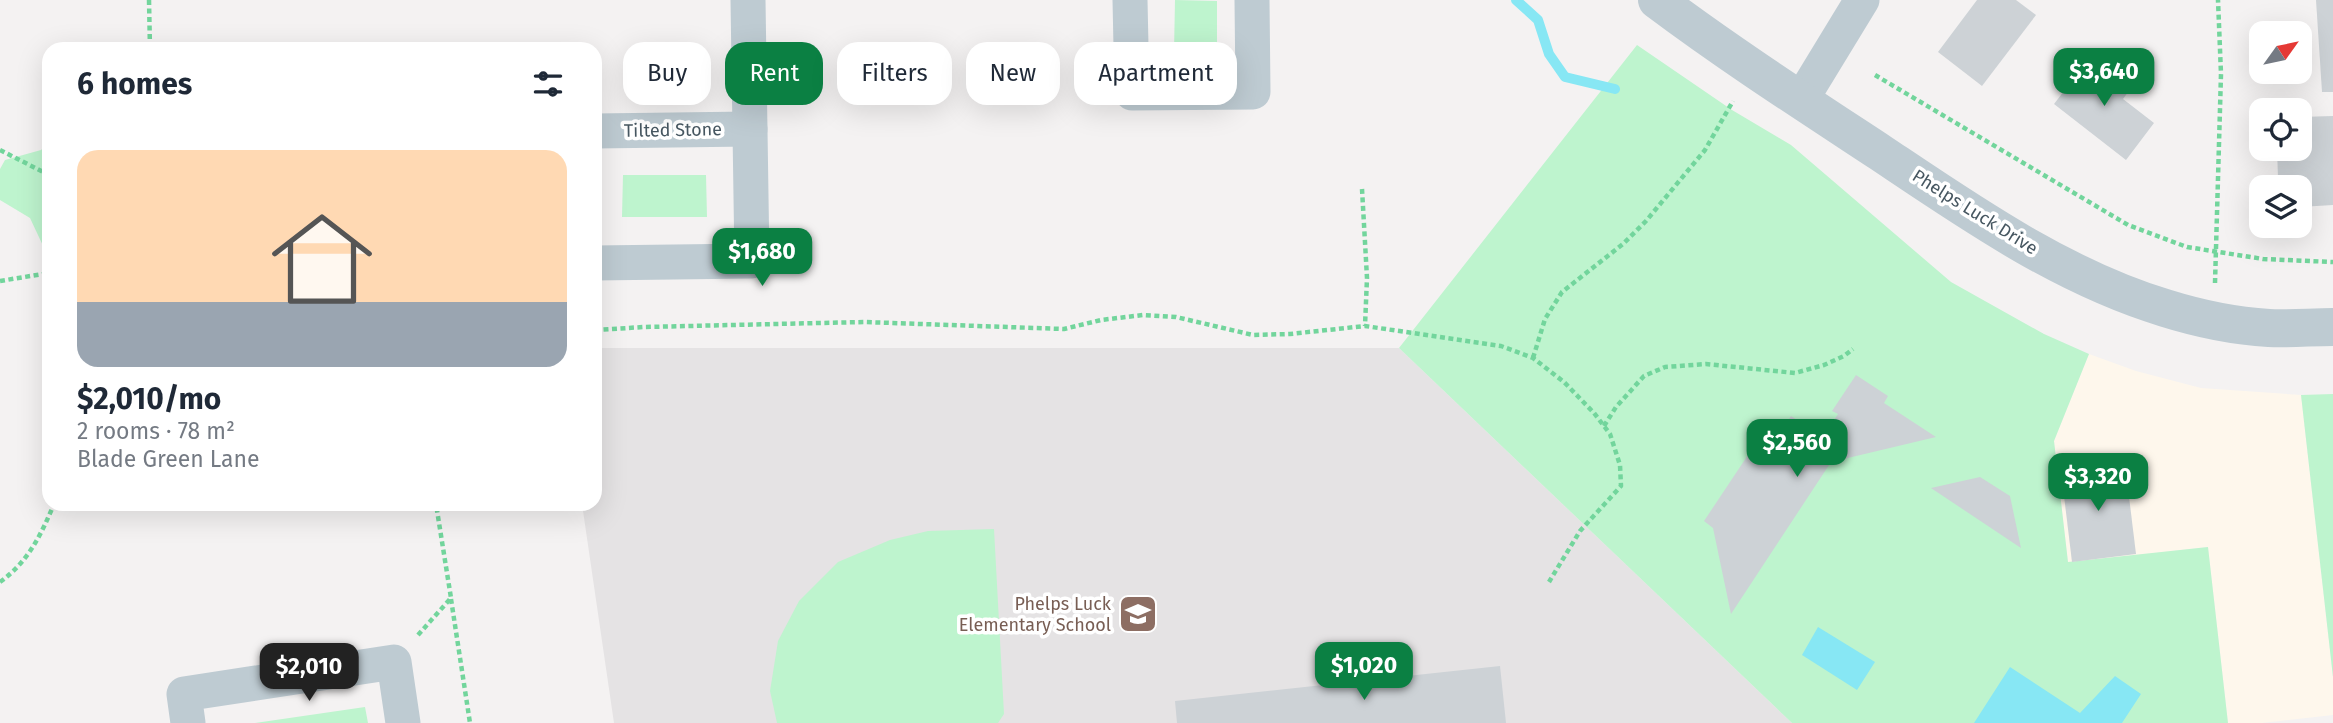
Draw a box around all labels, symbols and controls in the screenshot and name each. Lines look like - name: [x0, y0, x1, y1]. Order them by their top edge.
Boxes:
- north arrow: [2249, 21, 2312, 84]
- map controls: [2249, 21, 2312, 238]
- chip: Buy: [623, 42, 711, 105]
- chip: Rent: [725, 42, 823, 105]
- chip: Filters: [837, 42, 952, 105]
- chip: New: [966, 42, 1060, 105]
- chip: Apartment: [1074, 42, 1237, 105]
- pin: $3,640: [2047, 48, 2161, 108]
- text: $3,640: [2069, 57, 2139, 85]
- icon: filters: [529, 65, 567, 103]
- text: 6 homes: [77, 66, 192, 102]
- button: locate: [2249, 98, 2312, 161]
- street label: Tilted Stone: [624, 118, 722, 142]
- street label: Phelps Luck Drive: [1908, 165, 2042, 259]
- button: layers: [2249, 175, 2312, 238]
- icon: home: [259, 196, 385, 322]
- pin: $1,680: [705, 229, 819, 288]
- text: $1,680: [728, 237, 796, 265]
- text: $2,010/mo: [77, 381, 221, 417]
- text: 2 rooms · 78 m²: [77, 417, 235, 445]
- pin: $2,560: [1740, 420, 1854, 479]
- text: $2,560: [1763, 428, 1831, 456]
- text: Blade Green Lane: [77, 445, 260, 473]
- pin: $3,320: [2041, 454, 2155, 513]
- text: $3,320: [2064, 462, 2132, 490]
- place label: Phelps Luck Elementary School: [959, 593, 1112, 636]
- school or university icon: Phelps Luck Elementary School: [1117, 593, 1159, 635]
- pin: $1,020: [1307, 642, 1421, 702]
- pin: $2,010: [252, 644, 366, 703]
- text: $1,020: [1331, 651, 1397, 679]
- text: $2,010: [276, 652, 342, 680]

